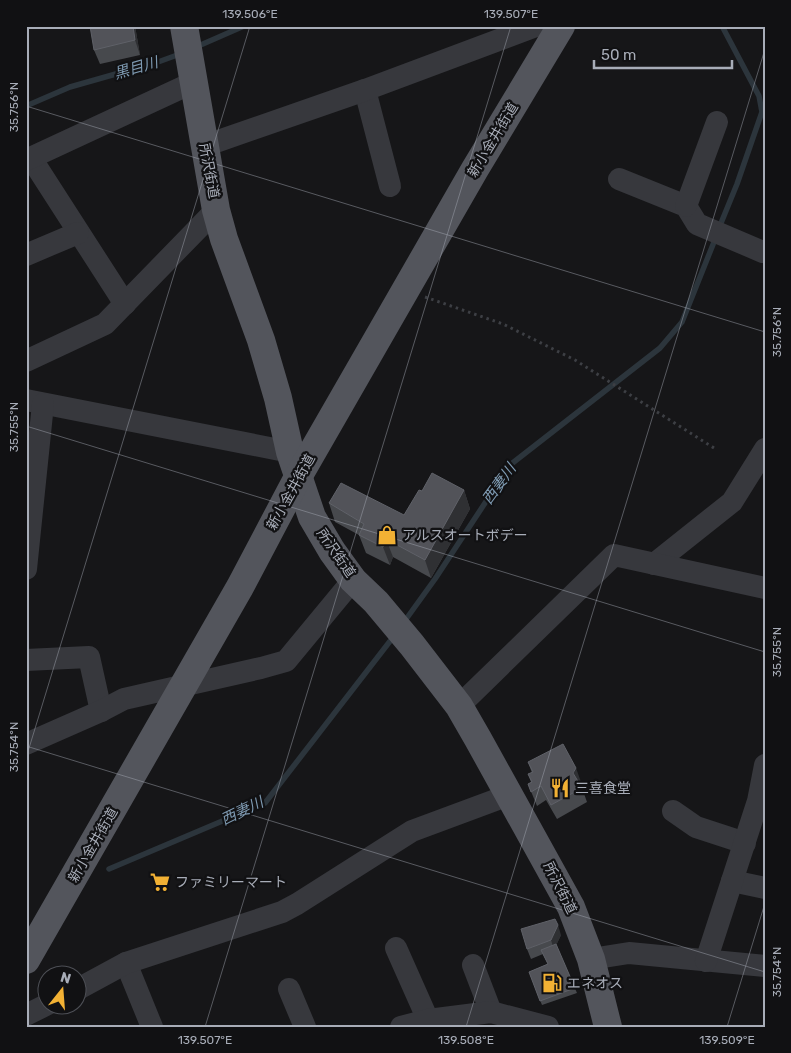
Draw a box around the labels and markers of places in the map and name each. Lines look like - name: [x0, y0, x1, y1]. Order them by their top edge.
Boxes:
- shop icon: アルスオートボデー: [376, 524, 398, 546]
- place label: アルスオートボデー: [402, 527, 528, 544]
- restaurant icon: 三喜食堂: [549, 777, 571, 799]
- place label: 三喜食堂: [575, 780, 631, 797]
- supermarket icon: ファミリーマート: [149, 871, 171, 893]
- place label: ファミリーマート: [175, 874, 287, 891]
- fuel station icon: エネオス: [541, 972, 563, 994]
- place label: エネオス: [567, 975, 623, 992]

